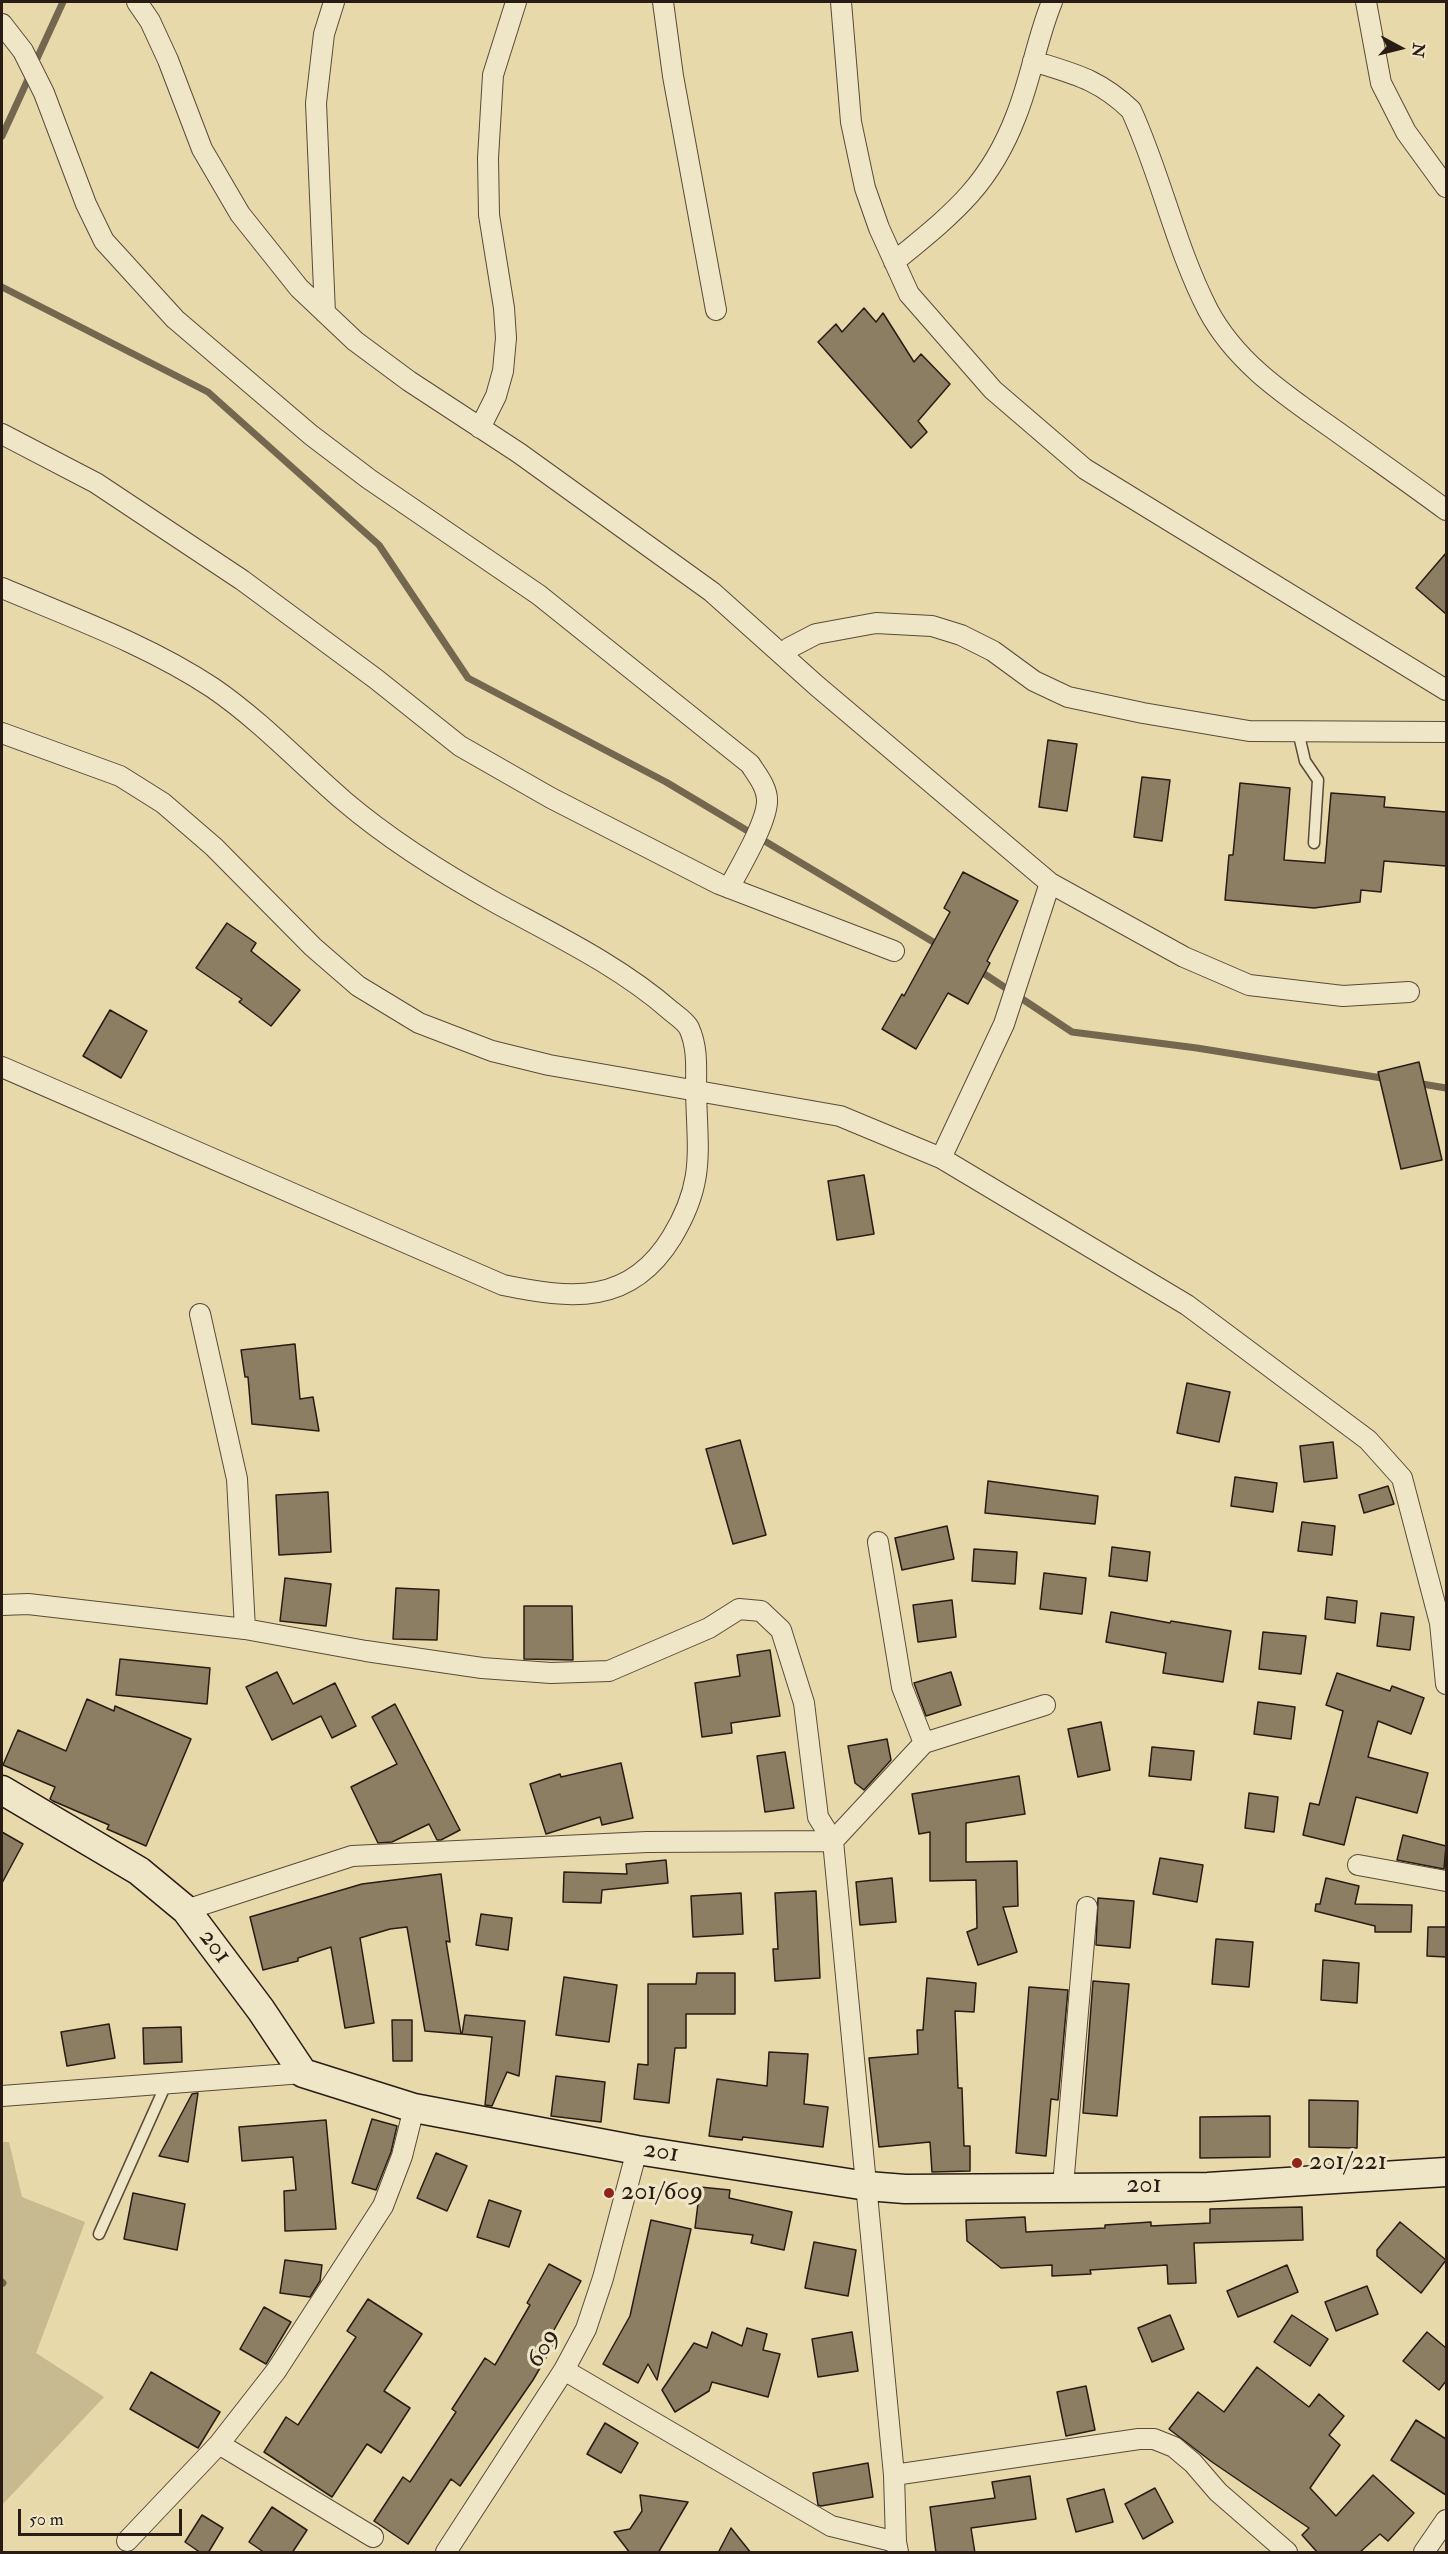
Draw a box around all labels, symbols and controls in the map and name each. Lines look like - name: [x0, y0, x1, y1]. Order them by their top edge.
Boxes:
- north arrow: [1370, 18, 1430, 78]
- text: N: [1407, 42, 1429, 59]
- street label: 201: [191, 1923, 237, 1971]
- street label: 201: [641, 2135, 681, 2171]
- place label: 201/221: [1309, 2147, 1387, 2179]
- marker: 201/221: [1290, 2156, 1304, 2170]
- street label: 201: [1126, 2170, 1162, 2202]
- place label: 201/609: [621, 2177, 703, 2209]
- marker: 201/609: [602, 2186, 616, 2200]
- street label: 609: [521, 2324, 567, 2374]
- scale bar: [21, 2497, 184, 2535]
- text: 50 m: [29, 2508, 64, 2531]

